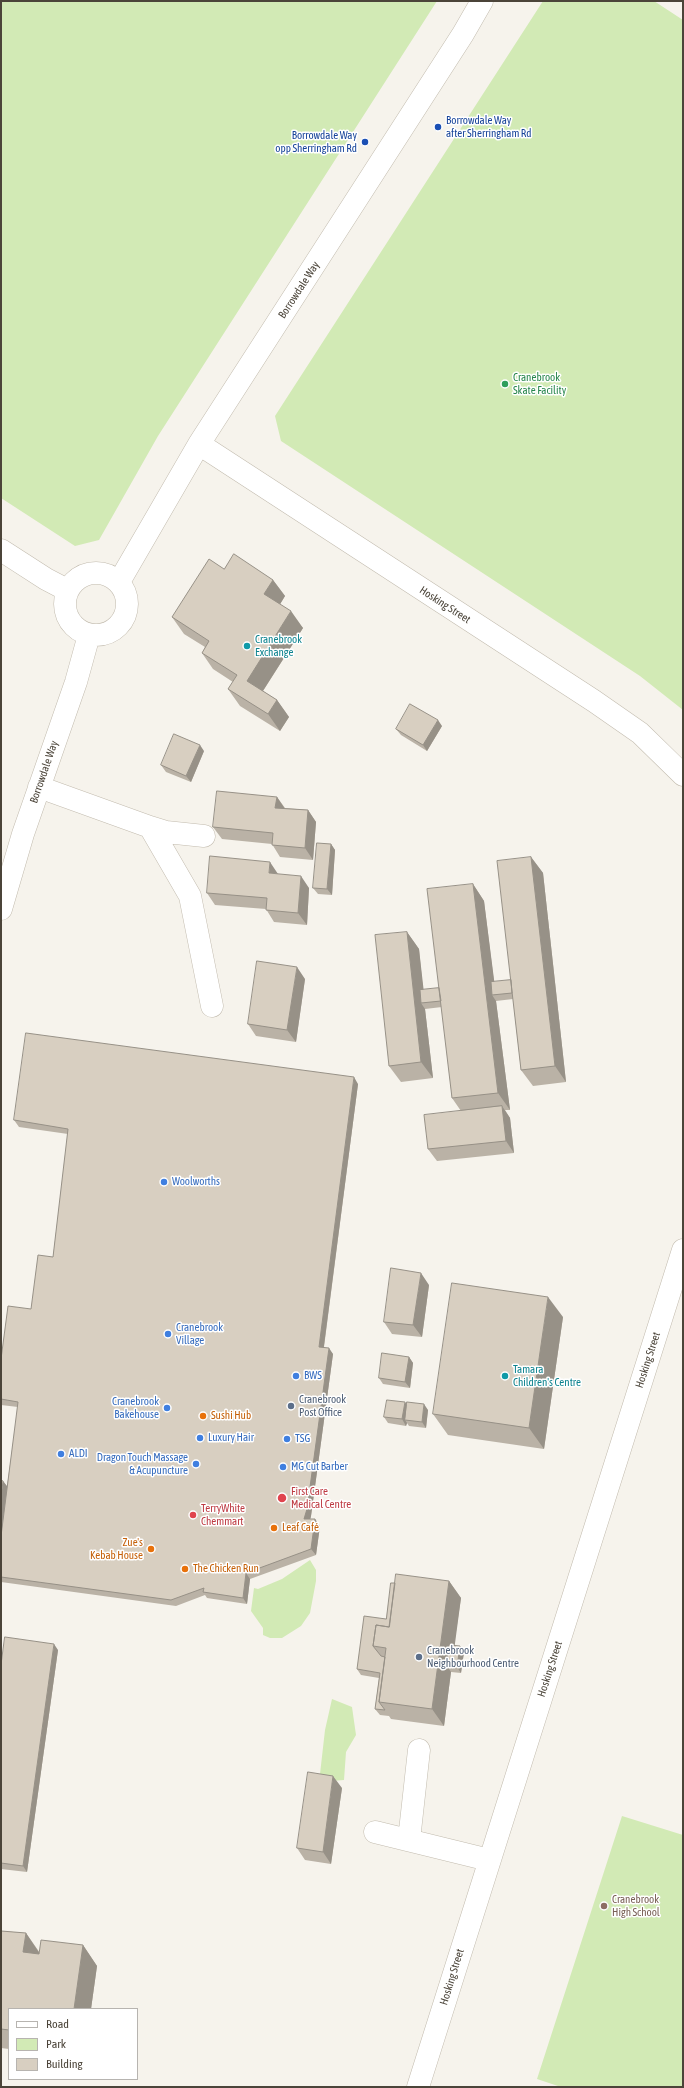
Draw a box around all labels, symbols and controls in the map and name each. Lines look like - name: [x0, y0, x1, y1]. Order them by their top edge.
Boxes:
- place label: Borrowdale Way after Sherringham Rd: [446, 114, 532, 140]
- marker: Borrowdale Way after Sherringham Rd: [433, 122, 443, 132]
- place label: Borrowdale Way opp Sherringham Rd: [275, 129, 357, 155]
- marker: Borrowdale Way opp Sherringham Rd: [360, 137, 370, 147]
- street label: Borrowdale Way: [276, 259, 322, 321]
- place label: Cranebrook Skate Facility: [513, 371, 566, 397]
- marker: Cranebrook Skate Facility: [500, 379, 510, 389]
- street label: Hosking Street: [417, 584, 473, 626]
- place label: Cranebrook Exchange: [255, 633, 302, 659]
- marker: Cranebrook Exchange: [242, 641, 252, 651]
- street label: Borrowdale Way: [27, 739, 61, 805]
- place label: Woolworths: [172, 1175, 220, 1189]
- marker: Woolworths: [159, 1177, 169, 1187]
- place label: Cranebrook Village: [176, 1321, 223, 1347]
- marker: Cranebrook Village: [163, 1329, 173, 1339]
- street label: Hosking Street: [633, 1330, 663, 1390]
- place label: Tamara Children's Centre: [513, 1363, 581, 1389]
- place label: BWS: [304, 1369, 322, 1383]
- marker: BWS: [291, 1371, 301, 1381]
- marker: Tamara Children's Centre: [500, 1371, 510, 1381]
- place label: Cranebrook Post Office: [299, 1393, 346, 1419]
- place label: Cranebrook Bakehouse: [112, 1395, 159, 1421]
- marker: Cranebrook Post Office: [286, 1401, 296, 1411]
- marker: Cranebrook Bakehouse: [162, 1403, 172, 1413]
- place label: Sushi Hub: [211, 1409, 251, 1423]
- marker: Sushi Hub: [198, 1411, 208, 1421]
- place label: Luxury Hair: [208, 1431, 254, 1445]
- place label: TSG: [295, 1432, 310, 1446]
- marker: Luxury Hair: [195, 1433, 205, 1443]
- marker: TSG: [282, 1434, 292, 1444]
- place label: ALDI: [69, 1447, 88, 1461]
- marker: ALDI: [56, 1449, 66, 1459]
- place label: Dragon Touch Massage & Acupuncture: [97, 1451, 188, 1477]
- marker: Dragon Touch Massage & Acupuncture: [191, 1459, 201, 1469]
- place label: MG Cut Barber: [291, 1460, 348, 1474]
- marker: MG Cut Barber: [278, 1462, 288, 1472]
- place label: First Care Medical Centre: [291, 1485, 351, 1511]
- marker: First Care Medical Centre: [276, 1492, 288, 1504]
- place label: TerryWhite Chemmart: [201, 1502, 245, 1528]
- marker: TerryWhite Chemmart: [188, 1510, 198, 1520]
- place label: Leaf Café: [282, 1521, 319, 1535]
- marker: Leaf Café: [269, 1523, 279, 1533]
- place label: Zue's Kebab House: [90, 1536, 143, 1562]
- marker: Zue's Kebab House: [146, 1544, 156, 1554]
- place label: The Chicken Run: [193, 1562, 259, 1576]
- marker: The Chicken Run: [180, 1564, 190, 1574]
- street label: Hosking Street: [535, 1639, 565, 1699]
- place label: Cranebrook Neighbourhood Centre: [427, 1644, 519, 1670]
- marker: Cranebrook Neighbourhood Centre: [414, 1652, 424, 1662]
- place label: Cranebrook High School: [612, 1893, 660, 1919]
- marker: Cranebrook High School: [599, 1901, 609, 1911]
- street label: Hosking Street: [437, 1947, 467, 2007]
- legend: [8, 2008, 138, 2080]
- text: Road: [46, 2017, 69, 2031]
- text: Park: [46, 2037, 66, 2051]
- text: Building: [46, 2057, 83, 2071]

